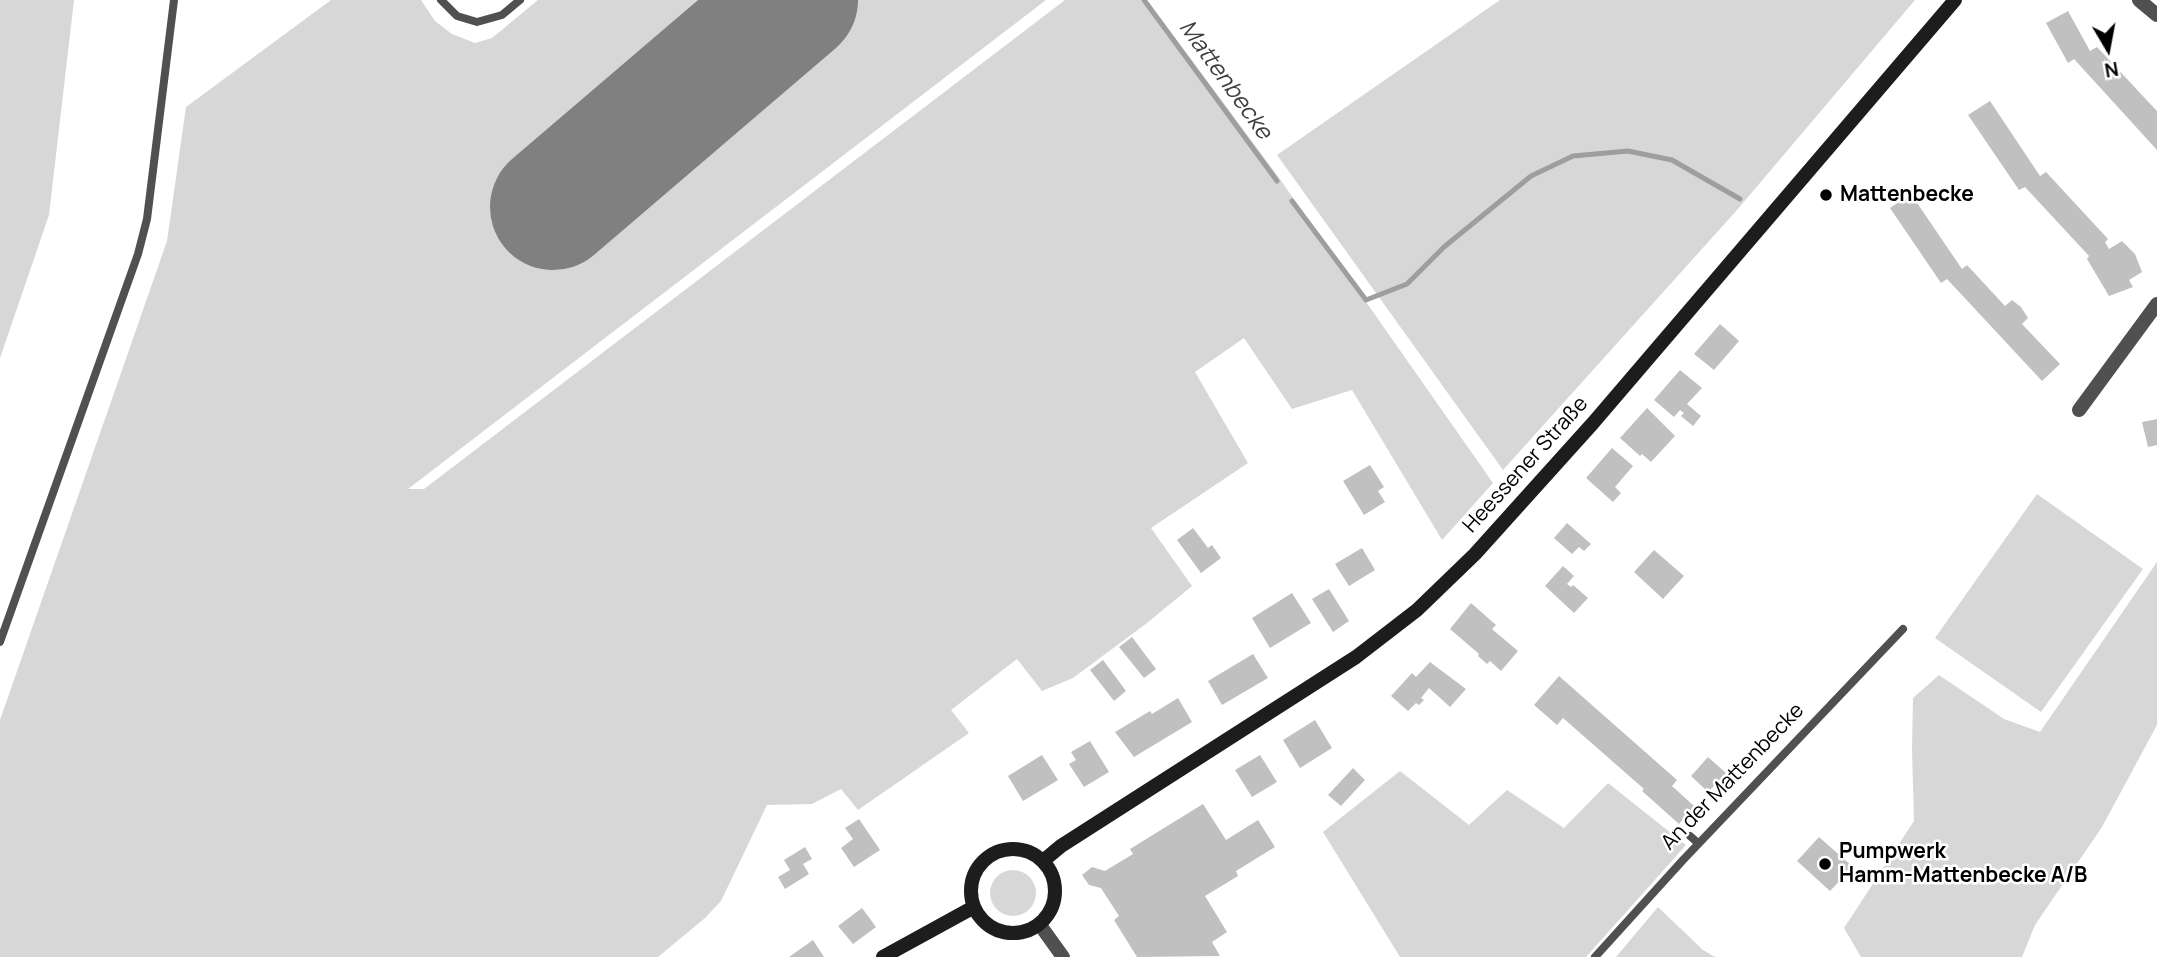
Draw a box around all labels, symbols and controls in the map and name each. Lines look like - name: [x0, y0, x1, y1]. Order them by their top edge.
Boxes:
- north arrow: [2073, 14, 2143, 84]
- water label: Mattenbecke: [1173, 15, 1277, 145]
- text: N: [2103, 56, 2121, 84]
- place label: Mattenbecke: [1840, 182, 1974, 208]
- marker: Mattenbecke: [1818, 187, 1834, 203]
- street label: Heessener Straße: [1458, 392, 1594, 538]
- street label: An der Mattenbecke: [1656, 698, 1810, 856]
- place label: Pumpwerk Hamm-Mattenbecke A/B: [1839, 839, 2087, 889]
- marker: Pumpwerk Hamm-Mattenbecke A/B: [1817, 856, 1833, 872]

